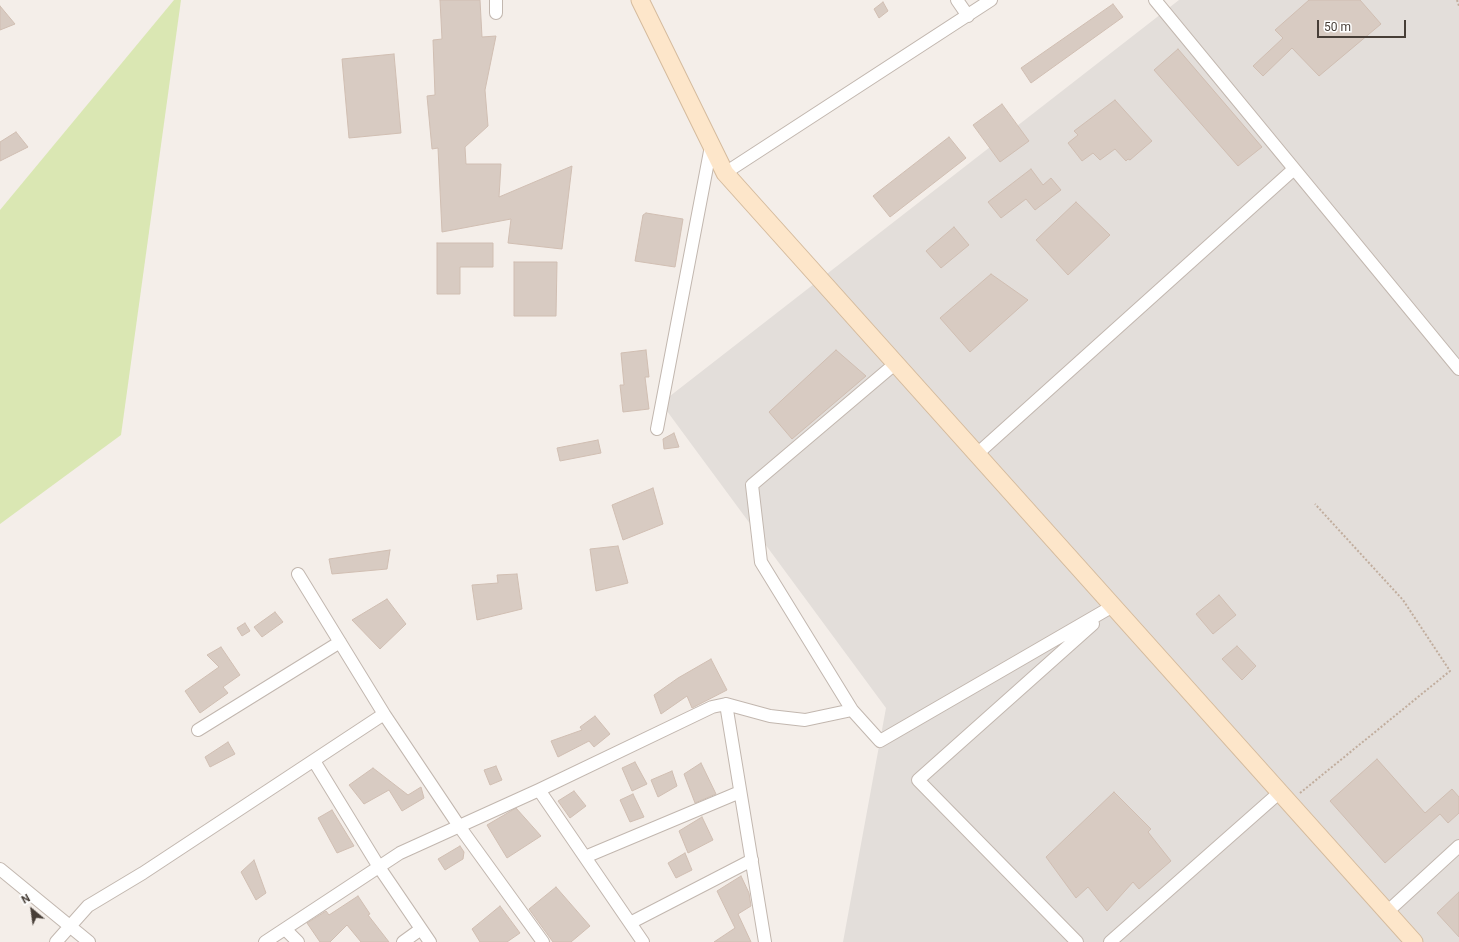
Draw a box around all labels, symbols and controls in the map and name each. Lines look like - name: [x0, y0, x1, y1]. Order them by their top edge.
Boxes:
- scale bar: [1319, 12, 1408, 38]
- text: 50 m: [1324, 20, 1351, 34]
- north arrow: [12, 890, 52, 930]
- text: N: [19, 892, 32, 907]

